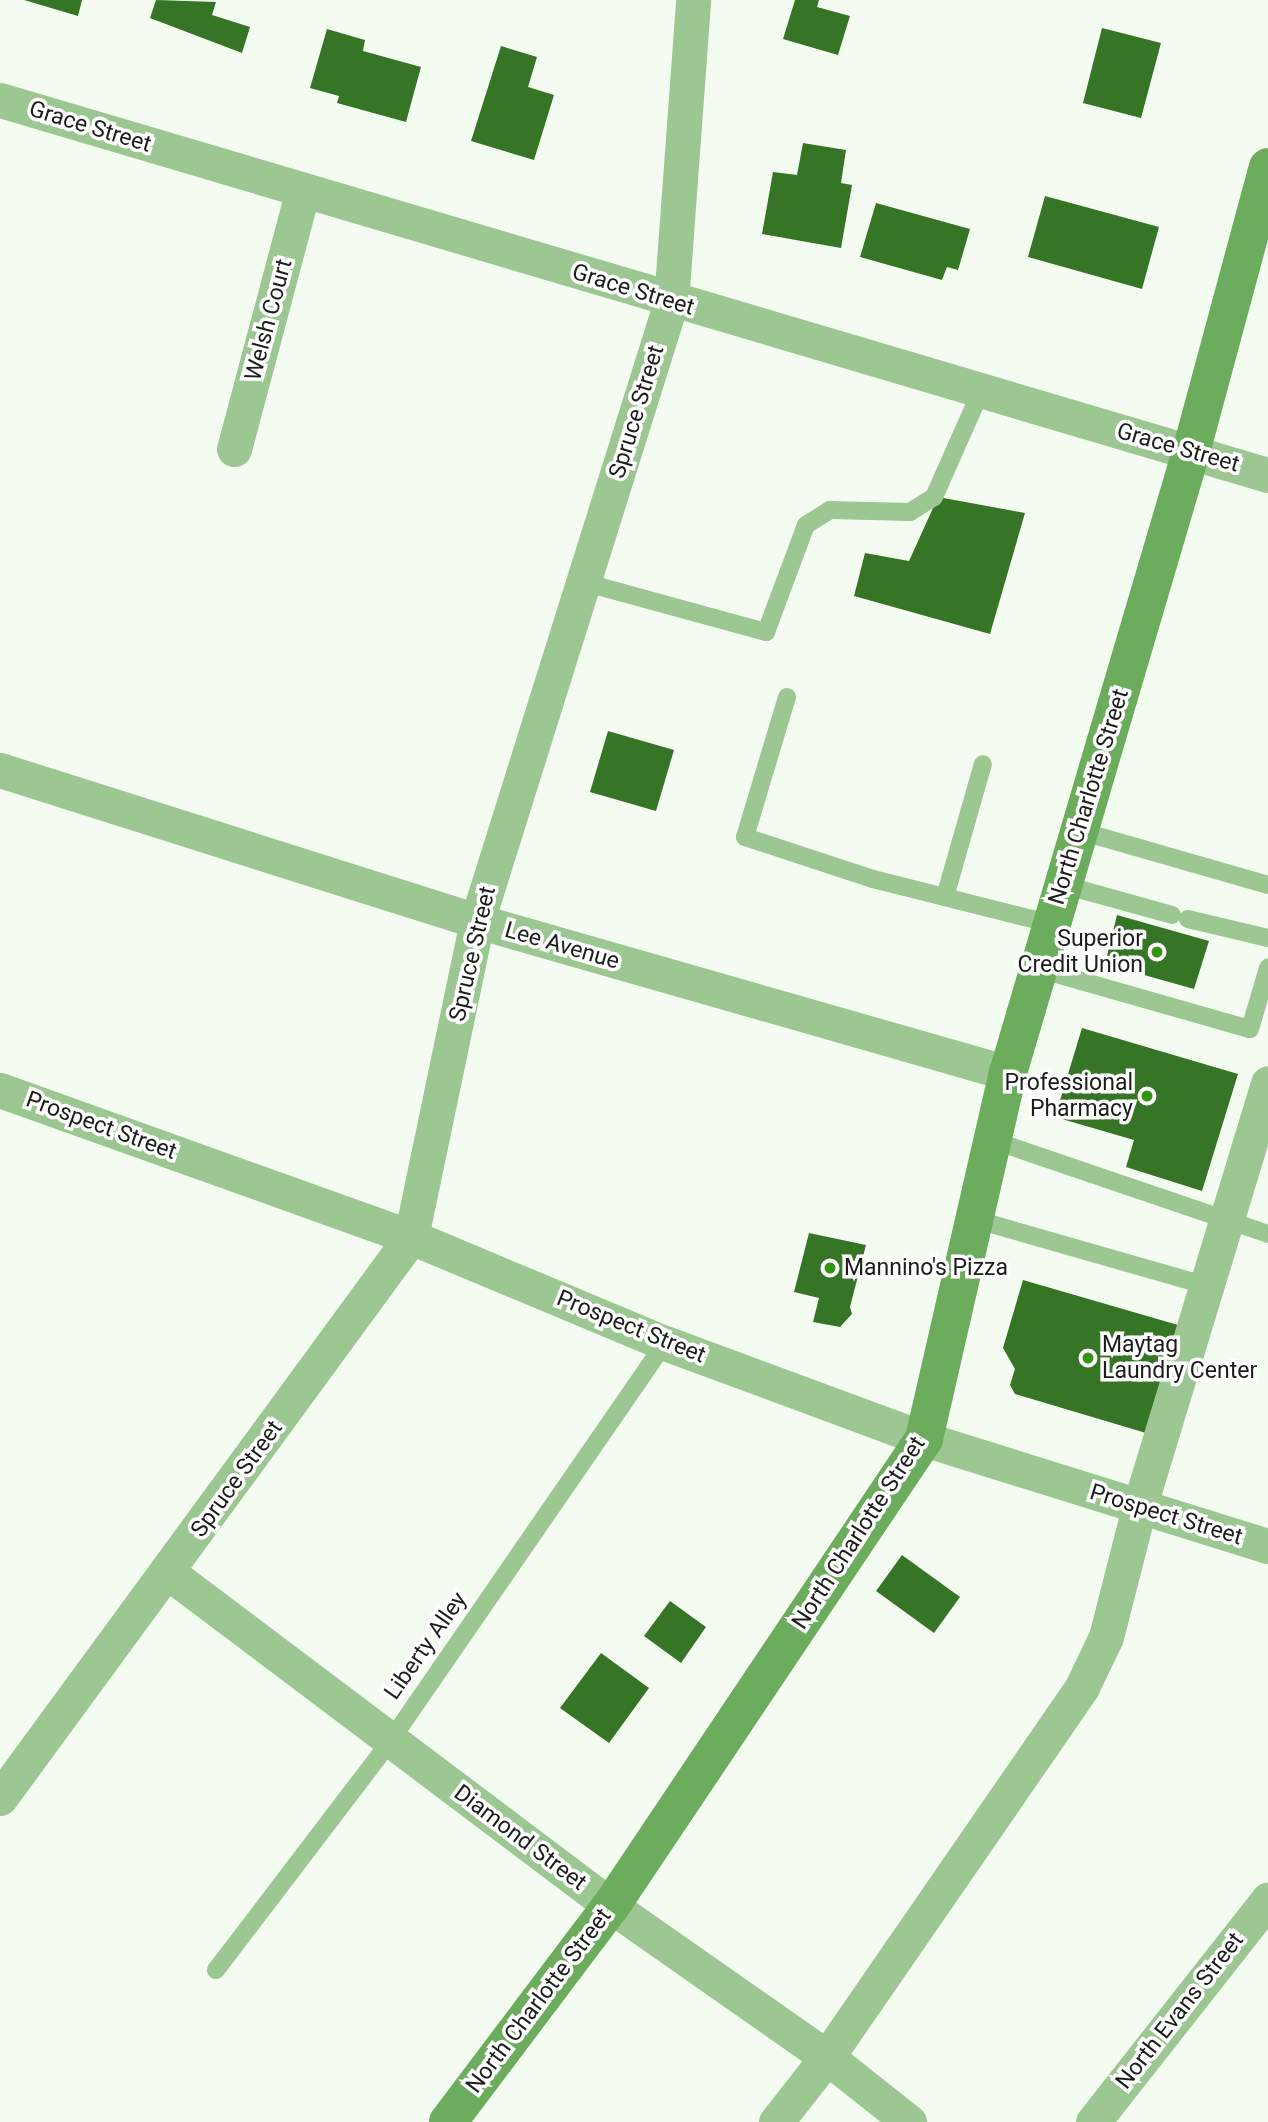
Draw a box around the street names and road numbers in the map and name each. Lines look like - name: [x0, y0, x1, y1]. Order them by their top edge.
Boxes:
- street label: Grace Street: [26, 95, 154, 159]
- street label: Welsh Court: [240, 256, 298, 384]
- street label: Grace Street: [569, 258, 697, 322]
- street label: Spruce Street: [604, 342, 670, 482]
- street label: Grace Street: [1114, 417, 1242, 479]
- street label: North Charlotte Street: [1043, 686, 1135, 908]
- street label: Spruce Street: [444, 884, 502, 1024]
- street label: Lee Avenue: [502, 917, 622, 975]
- street label: Prospect Street: [22, 1086, 180, 1166]
- street label: Prospect Street: [553, 1285, 709, 1369]
- street label: Spruce Street: [185, 1415, 289, 1543]
- street label: North Charlotte Street: [786, 1432, 932, 1634]
- street label: Prospect Street: [1086, 1479, 1246, 1551]
- street label: Liberty Alley: [379, 1587, 473, 1705]
- street label: Diamond Street: [448, 1779, 592, 1897]
- street label: North Charlotte Street: [461, 1903, 617, 2099]
- street label: North Evans Street: [1110, 1927, 1250, 2095]

